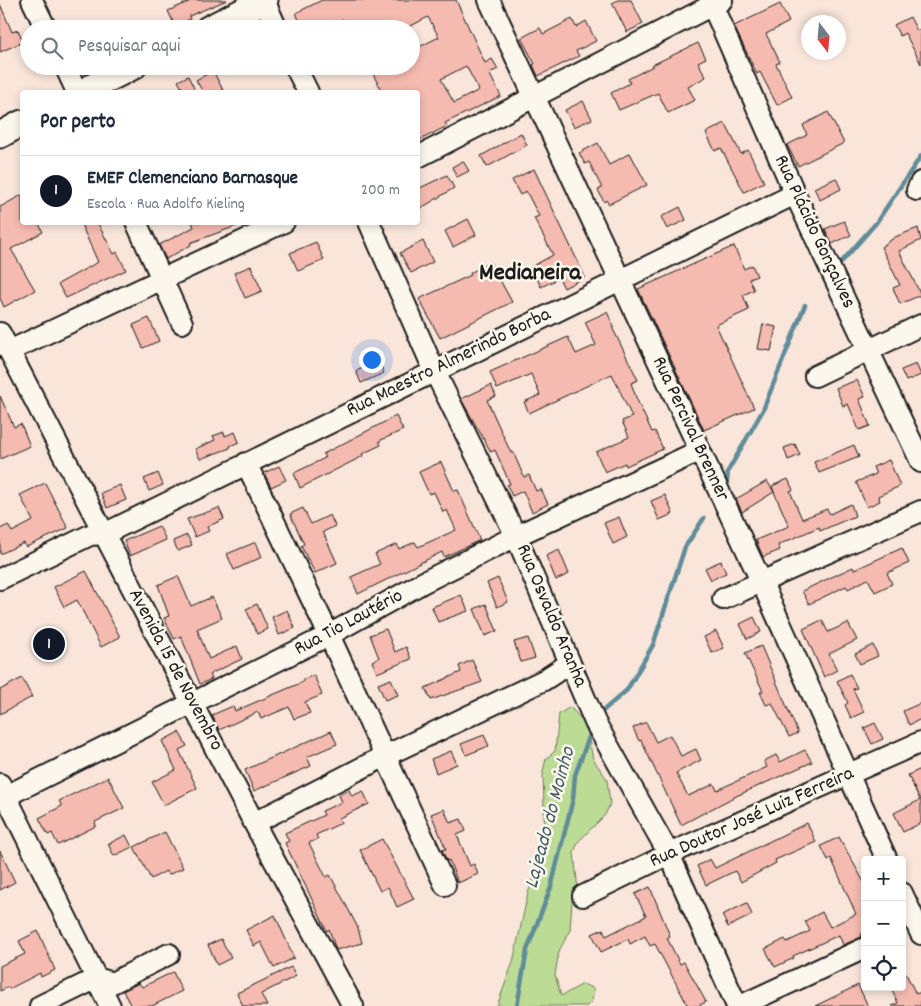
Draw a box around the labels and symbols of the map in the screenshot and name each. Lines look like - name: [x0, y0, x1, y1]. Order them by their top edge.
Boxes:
- north arrow: [801, 15, 846, 60]
- street label: Rua Plácido Gonçalves: [766, 151, 862, 313]
- district label: Medianeira: [479, 256, 582, 292]
- street label: Rua Maestro Almerindo Borba: [342, 301, 556, 425]
- your location: [359, 347, 385, 373]
- street label: Rua Percival Brenner: [644, 352, 736, 506]
- street label: Rua Osvaldo Aranha: [508, 540, 594, 692]
- street label: Rua Tio Lautério: [290, 583, 408, 663]
- street label: Avenida 15 de Novembro: [120, 584, 230, 756]
- pin: 1: [33, 625, 65, 663]
- water label: Lajeado do Moinho: [518, 742, 585, 892]
- street label: Rua Doutor José Luiz Ferreira: [645, 760, 859, 876]

